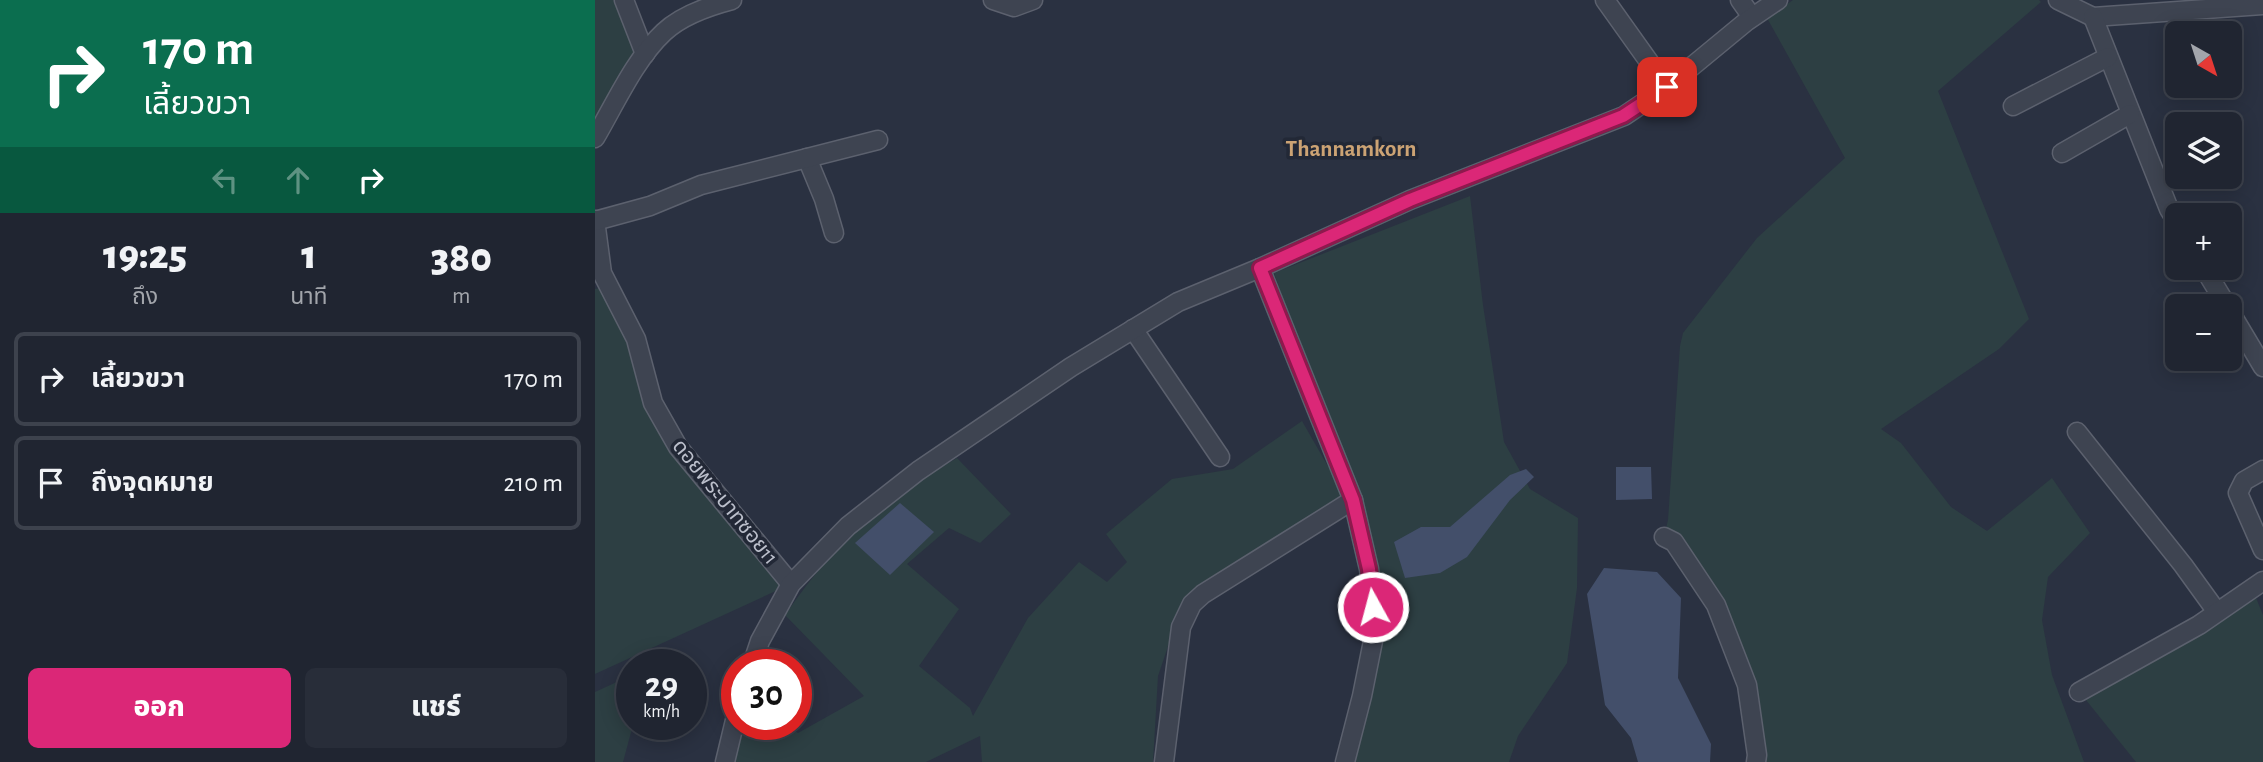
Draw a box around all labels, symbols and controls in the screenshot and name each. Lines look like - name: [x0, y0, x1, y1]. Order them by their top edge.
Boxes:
- north arrow: [2165, 21, 2242, 98]
- map controls: [2165, 21, 2242, 371]
- text: 170 m: [143, 25, 254, 74]
- icon: right: [28, 28, 119, 119]
- pin: [1637, 57, 1697, 117]
- icon: arrive: [1648, 68, 1686, 106]
- text: เลี้ยวขวา: [143, 88, 251, 120]
- button: layers: [2165, 112, 2242, 189]
- district label: Thannamkorn: [1286, 138, 1416, 161]
- icon: left: [206, 161, 244, 199]
- icon: ahead: [279, 161, 317, 199]
- icon: right: [352, 161, 390, 199]
- button: +: [2165, 203, 2242, 280]
- text: 19:25: [103, 234, 187, 276]
- text: 1: [301, 234, 317, 276]
- text: 380: [431, 237, 492, 279]
- text: m: [452, 285, 471, 308]
- text: ถึง: [132, 286, 158, 309]
- text: นาที: [290, 286, 328, 309]
- button: −: [2165, 294, 2242, 371]
- icon: right: [32, 360, 70, 398]
- text: เลี้ยวขวา: [91, 366, 185, 392]
- text: 170 m: [504, 366, 563, 392]
- street label: ดอยพระบาทซอย11: [668, 436, 782, 568]
- icon: arrive: [32, 464, 70, 502]
- text: ถึงจุดหมาย: [91, 470, 214, 496]
- text: 210 m: [503, 470, 563, 496]
- position arrow: [1336, 570, 1410, 644]
- speed limit sign: 30: [721, 649, 812, 740]
- button: ออก: [28, 668, 291, 748]
- button: แชร์: [305, 668, 567, 748]
- text: 29: [645, 668, 678, 703]
- text: km/h: [643, 703, 680, 721]

